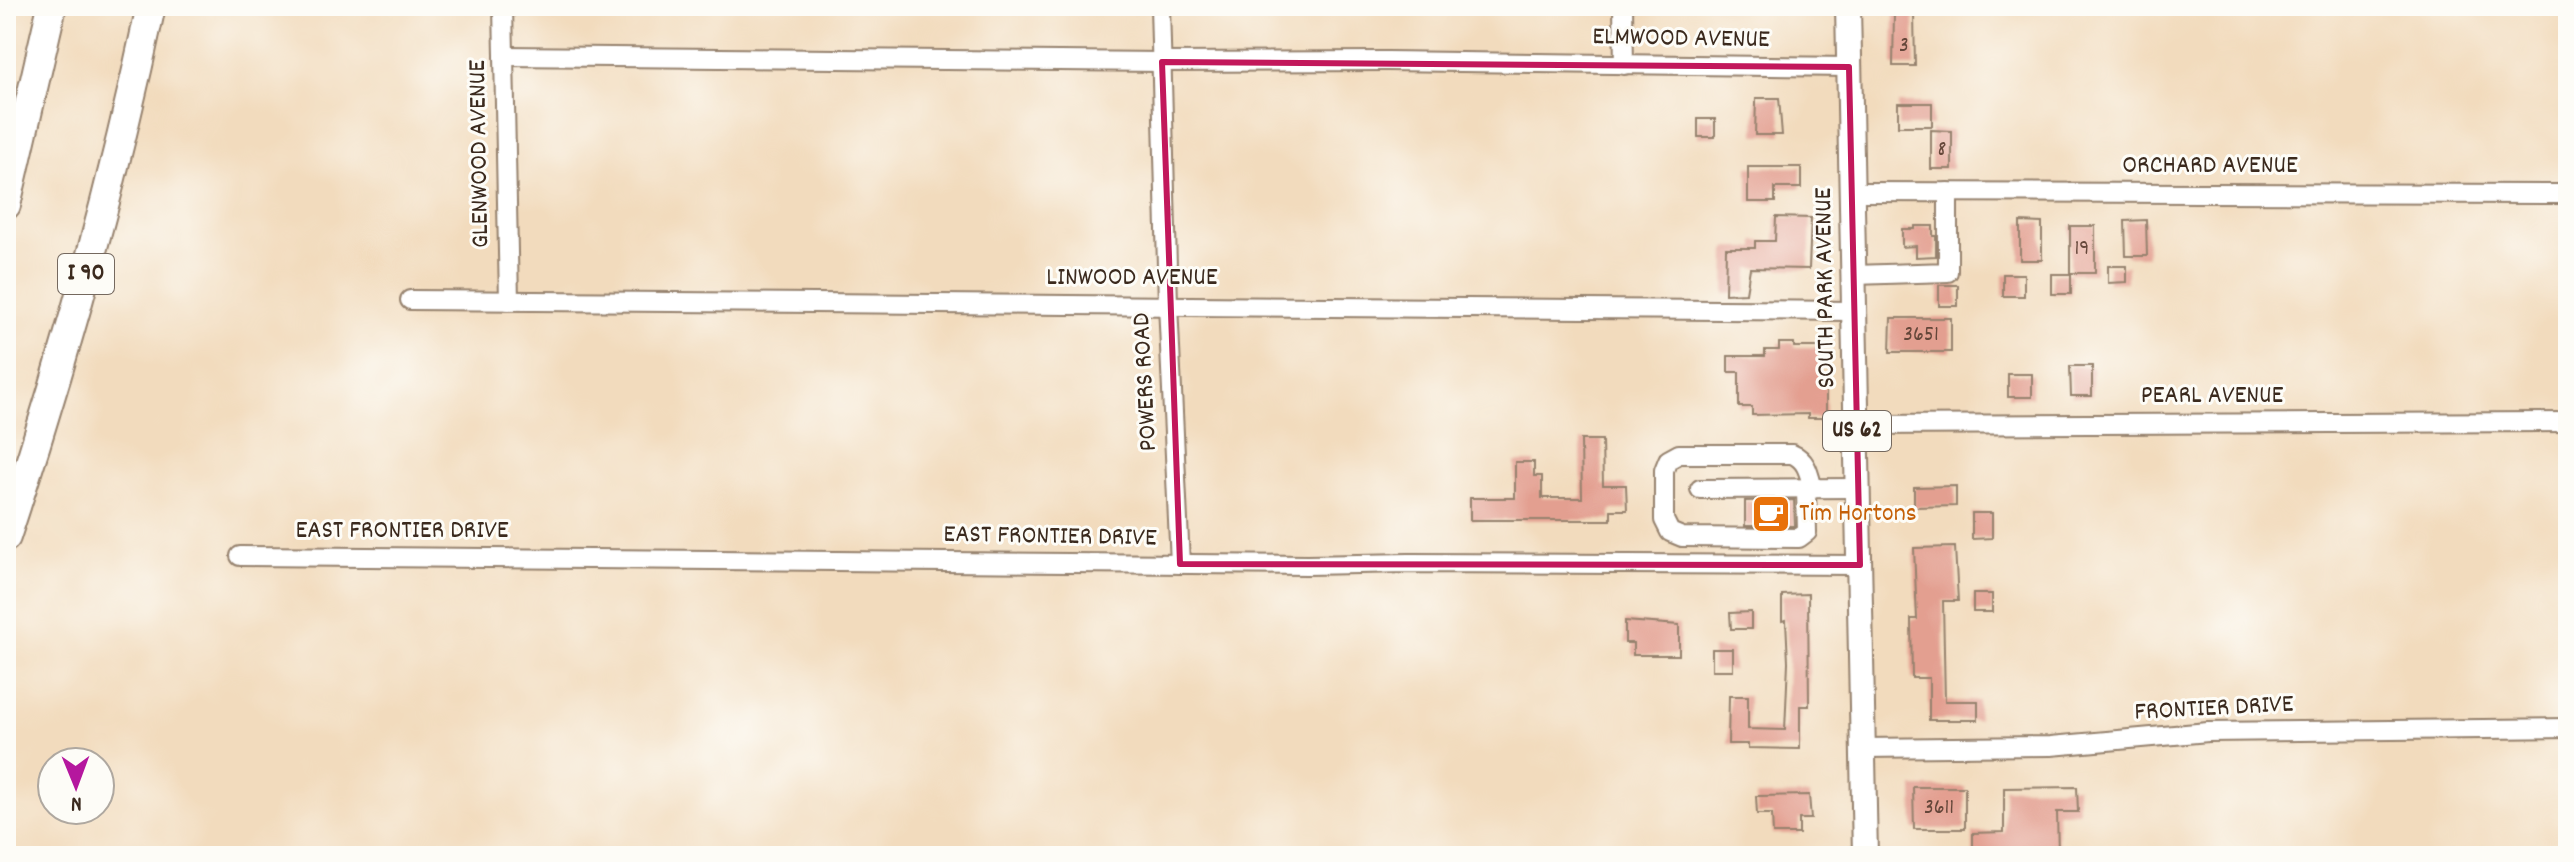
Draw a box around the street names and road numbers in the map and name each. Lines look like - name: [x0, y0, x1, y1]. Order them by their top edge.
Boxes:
- street label: ELMWOOD AVENUE: [1592, 19, 1770, 59]
- street label: GLENWOOD AVENUE: [460, 59, 500, 248]
- street label: ORCHARD AVENUE: [2122, 148, 2298, 185]
- street label: SOUTH PARK AVENUE: [1806, 187, 1846, 389]
- road number: I 90: [58, 254, 114, 294]
- street label: LINWOOD AVENUE: [1046, 260, 1218, 297]
- street label: POWERS ROAD: [1124, 312, 1168, 452]
- street label: PEARL AVENUE: [2141, 378, 2284, 415]
- road number: US 62: [1823, 411, 1891, 451]
- street label: EAST FRONTIER DRIVE: [295, 513, 509, 550]
- street label: EAST FRONTIER DRIVE: [943, 517, 1157, 557]
- street label: FRONTIER DRIVE: [2133, 686, 2295, 732]

